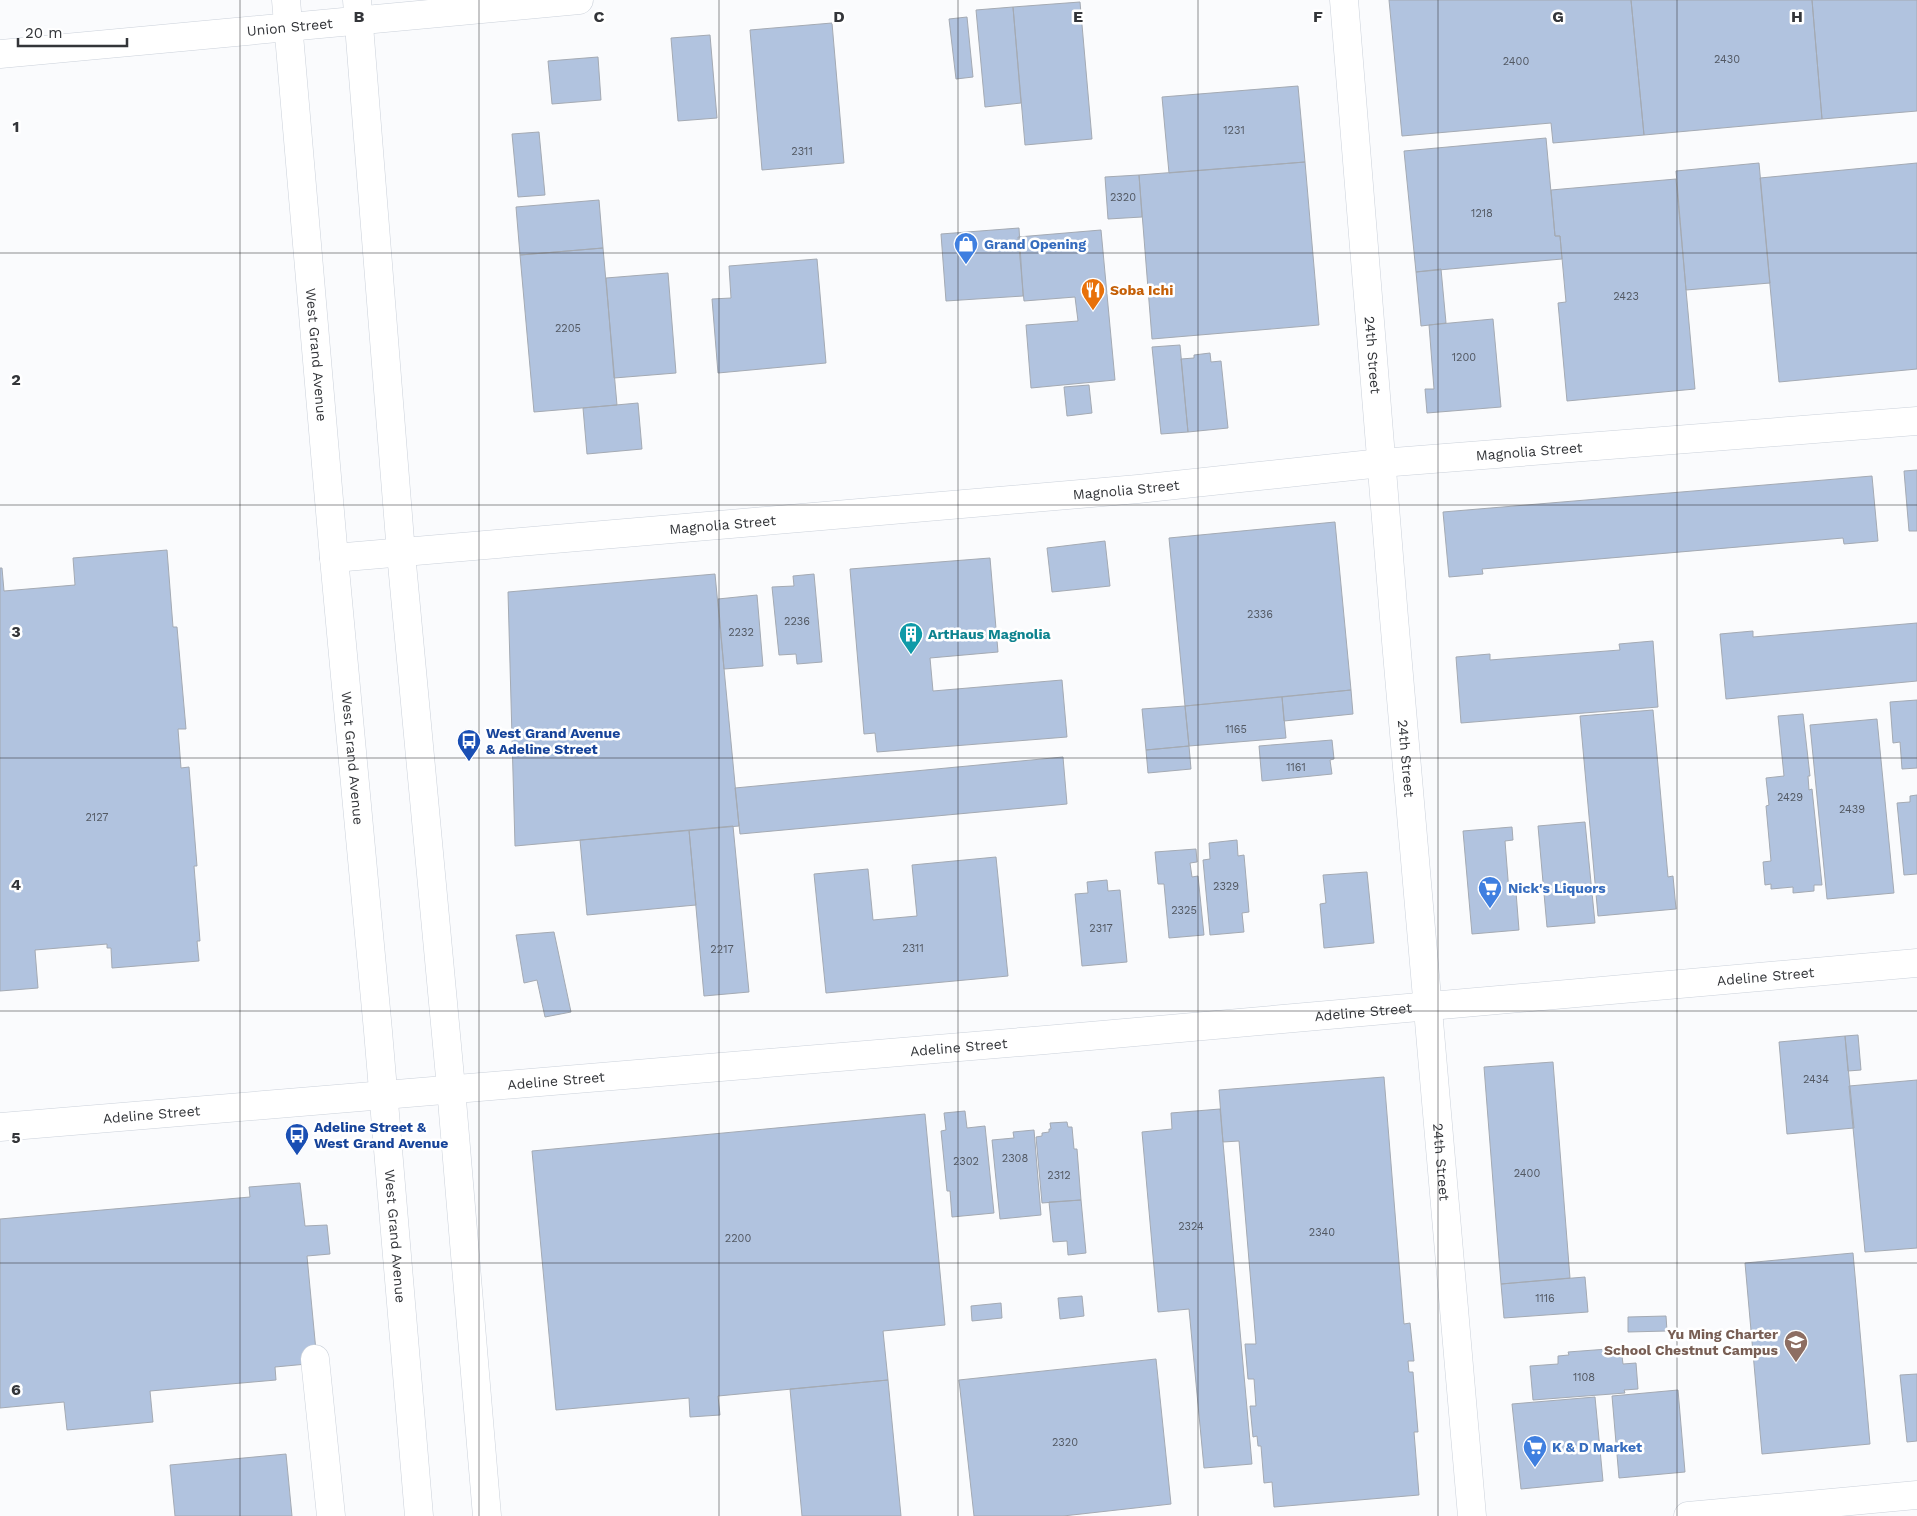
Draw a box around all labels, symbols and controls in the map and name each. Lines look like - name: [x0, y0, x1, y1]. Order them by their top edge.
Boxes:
- text: B: [354, 7, 365, 26]
- text: C: [594, 7, 605, 26]
- text: D: [833, 7, 845, 26]
- text: E: [1073, 7, 1083, 26]
- text: F: [1313, 7, 1323, 26]
- text: G: [1552, 7, 1564, 26]
- text: H: [1791, 7, 1803, 26]
- scale bar: [18, 15, 126, 47]
- street label: Union Street: [246, 15, 334, 39]
- text: 20 m: [25, 24, 63, 42]
- house number: 2430: [1714, 53, 1740, 66]
- house number: 2400: [1503, 55, 1529, 68]
- text: 1: [13, 117, 19, 136]
- house number: 1231: [1223, 124, 1245, 137]
- house number: 2311: [791, 145, 813, 158]
- house number: 2320: [1110, 191, 1136, 204]
- house number: 1218: [1471, 207, 1493, 220]
- shop icon: Grand Opening: [953, 231, 979, 265]
- place label: Grand Opening: [984, 236, 1086, 252]
- restaurant icon: Soba Ichi: [1080, 277, 1106, 311]
- place label: Soba Ichi: [1110, 282, 1173, 298]
- street label: West Grand Avenue: [303, 287, 330, 422]
- house number: 2423: [1613, 290, 1639, 303]
- street label: 24th Street: [1362, 315, 1384, 394]
- house number: 2205: [555, 322, 581, 335]
- house number: 1200: [1452, 351, 1476, 364]
- text: 2: [11, 370, 21, 389]
- street label: Magnolia Street: [1475, 439, 1583, 464]
- street label: Magnolia Street: [1072, 477, 1180, 503]
- street label: Magnolia Street: [669, 512, 777, 537]
- house number: 2336: [1247, 608, 1273, 621]
- house number: 2236: [784, 615, 810, 628]
- building icon: ArtHaus Magnolia: [898, 621, 924, 655]
- text: 3: [11, 622, 21, 641]
- house number: 2232: [728, 626, 754, 639]
- place label: ArtHaus Magnolia: [928, 626, 1051, 642]
- street label: West Grand Avenue: [338, 691, 367, 825]
- street label: 24th Street: [1395, 719, 1418, 798]
- house number: 1165: [1225, 723, 1247, 736]
- place label: West Grand Avenue & Adeline Street: [486, 725, 620, 757]
- bus stop icon: West Grand Avenue & Adeline Street: [456, 728, 482, 762]
- house number: 1161: [1286, 761, 1306, 774]
- house number: 2429: [1777, 791, 1803, 804]
- house number: 2439: [1839, 803, 1865, 816]
- house number: 2127: [85, 811, 109, 824]
- text: 4: [11, 875, 21, 894]
- supermarket icon: Nick's Liquors: [1477, 875, 1503, 909]
- house number: 2329: [1213, 880, 1239, 893]
- place label: Nick's Liquors: [1508, 880, 1606, 896]
- house number: 2325: [1171, 904, 1197, 917]
- house number: 2317: [1089, 922, 1113, 935]
- house number: 2311: [902, 942, 924, 955]
- house number: 2217: [710, 943, 734, 956]
- street label: Adeline Street: [1716, 964, 1815, 989]
- street label: Adeline Street: [1314, 1000, 1413, 1024]
- street label: Adeline Street: [909, 1035, 1008, 1059]
- street label: Adeline Street: [507, 1069, 606, 1093]
- house number: 2434: [1803, 1073, 1829, 1086]
- street label: Adeline Street: [102, 1102, 201, 1126]
- place label: Adeline Street & West Grand Avenue: [314, 1119, 448, 1151]
- bus stop icon: Adeline Street & West Grand Avenue: [284, 1122, 310, 1156]
- street label: 24th Street: [1430, 1122, 1453, 1202]
- text: 5: [11, 1128, 21, 1147]
- house number: 2308: [1002, 1152, 1028, 1165]
- house number: 2302: [953, 1155, 979, 1168]
- house number: 2400: [1514, 1167, 1540, 1180]
- street label: West Grand Avenue: [382, 1169, 409, 1304]
- house number: 2312: [1047, 1169, 1071, 1182]
- house number: 2324: [1178, 1220, 1204, 1233]
- house number: 2340: [1309, 1226, 1335, 1239]
- house number: 2200: [725, 1232, 751, 1245]
- house number: 1116: [1535, 1292, 1555, 1305]
- place label: Yu Ming Charter School Chestnut Campus: [1604, 1326, 1779, 1358]
- school or university icon: Yu Ming Charter School Chestnut Campus: [1783, 1329, 1809, 1363]
- house number: 1108: [1573, 1371, 1595, 1384]
- text: 6: [11, 1380, 21, 1399]
- supermarket icon: K & D Market: [1522, 1434, 1548, 1468]
- house number: 2320: [1052, 1436, 1078, 1449]
- place label: K & D Market: [1552, 1439, 1642, 1455]

